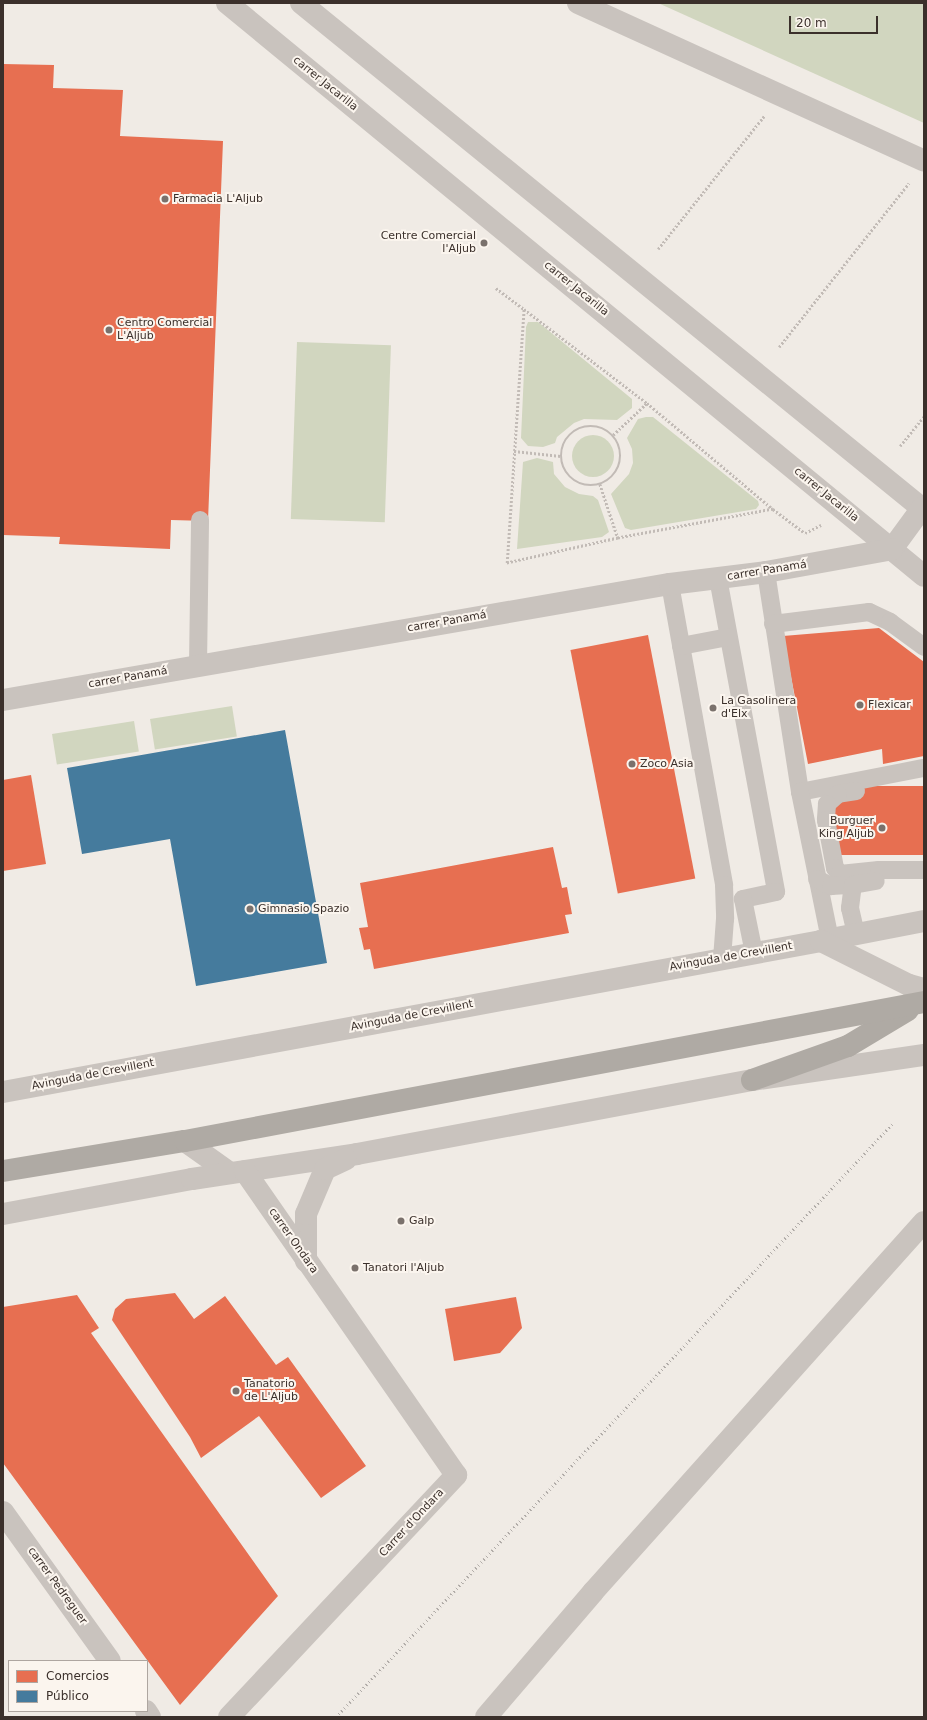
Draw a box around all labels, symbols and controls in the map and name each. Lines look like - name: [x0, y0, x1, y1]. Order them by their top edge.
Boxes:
- scale bar: [791, 8, 880, 34]
- text: 20 m: [796, 16, 827, 30]
- street label: carrer Jacarilla: [290, 54, 360, 114]
- place label: Farmacia L'Aljub: [173, 192, 263, 206]
- marker: Farmacia L'Aljub: [160, 194, 170, 204]
- place label: Centre Comercial l'Aljub: [381, 230, 476, 256]
- marker: Centre Comercial l'Aljub: [479, 238, 489, 248]
- street label: carrer Jacarilla: [541, 259, 611, 319]
- place label: Centro Comercial L'Aljub: [117, 317, 212, 343]
- marker: Centro Comercial L'Aljub: [104, 325, 114, 335]
- street label: carrer Jacarilla: [791, 465, 861, 525]
- street label: carrer Panamá: [726, 558, 808, 584]
- street label: carrer Panamá: [406, 609, 488, 635]
- street label: carrer Panamá: [87, 665, 169, 691]
- place label: La Gasolinera d'Elx: [721, 695, 796, 721]
- place label: Flexicar: [868, 698, 911, 712]
- marker: Flexicar: [855, 700, 865, 710]
- marker: La Gasolinera d'Elx: [708, 703, 718, 713]
- place label: Zoco Asia: [640, 757, 694, 771]
- marker: Zoco Asia: [627, 759, 637, 769]
- place label: Burguer King Aljub: [819, 815, 874, 841]
- marker: Burguer King Aljub: [877, 823, 887, 833]
- place label: Gimnasio Spazio: [258, 902, 349, 916]
- marker: Gimnasio Spazio: [245, 904, 255, 914]
- street label: Avinguda de Crevillent: [669, 940, 793, 974]
- street label: Avinguda de Crevillent: [350, 998, 474, 1034]
- street label: Avinguda de Crevillent: [31, 1057, 155, 1093]
- street label: carrer Ondara: [266, 1206, 320, 1276]
- place label: Galp: [409, 1214, 434, 1228]
- marker: Galp: [396, 1216, 406, 1226]
- place label: Tanatori l'Aljub: [363, 1261, 444, 1275]
- marker: Tanatori l'Aljub: [350, 1263, 360, 1273]
- place label: Tanatorio de L'Aljub: [244, 1378, 298, 1404]
- marker: Tanatorio de L'Aljub: [231, 1386, 241, 1396]
- street label: Carrer d'Ondara: [377, 1486, 447, 1560]
- street label: carrer Pedreguer: [24, 1545, 90, 1627]
- legend: [8, 1660, 148, 1712]
- text: Comercios: [46, 1669, 109, 1683]
- text: Público: [46, 1689, 89, 1703]

